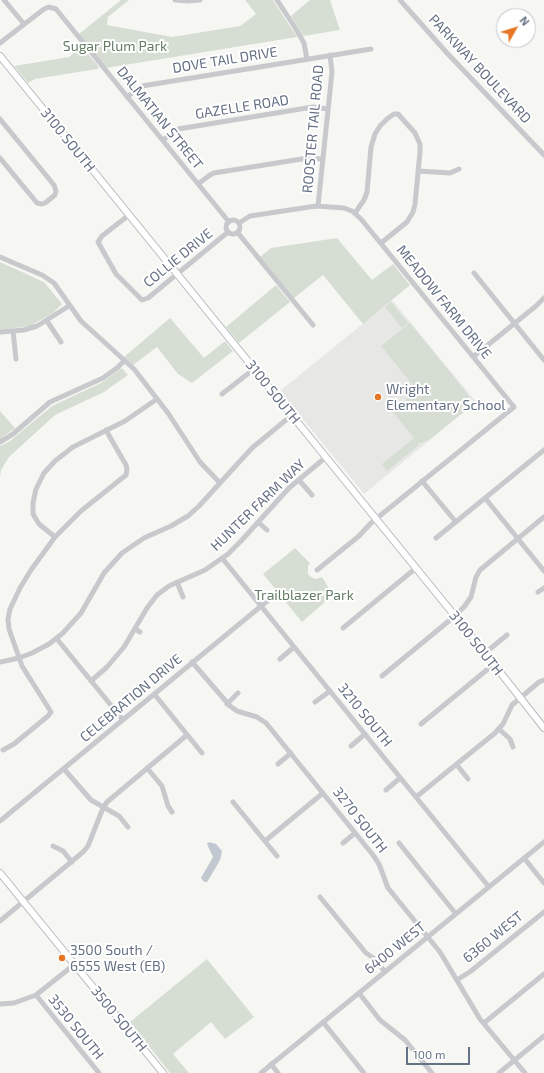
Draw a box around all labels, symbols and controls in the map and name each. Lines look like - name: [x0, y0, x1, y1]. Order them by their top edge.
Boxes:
- north arrow: [496, 8, 536, 48]
- street label: PARKWAY BOULEVARD: [425, 11, 535, 127]
- text: N: [517, 14, 532, 28]
- park label: Sugar Plum Park: [63, 38, 167, 54]
- street label: DOVE TAIL DRIVE: [171, 43, 279, 77]
- street label: DALMATIAN STREET: [113, 63, 207, 173]
- street label: ROOSTER TAIL ROAD: [299, 64, 327, 194]
- street label: GAZELLE ROAD: [194, 91, 290, 123]
- street label: 3100 SOUTH: [37, 105, 99, 175]
- street label: COLLIE DRIVE: [140, 225, 216, 291]
- street label: MEADOW FARM DRIVE: [393, 242, 495, 362]
- street label: 3100 SOUTH: [242, 357, 304, 427]
- place label: Wright Elementary School: [386, 381, 505, 414]
- marker: Wright Elementary School: [373, 392, 383, 402]
- street label: HUNTER FARM WAY: [207, 456, 309, 554]
- park label: Trailblazer Park: [254, 587, 354, 603]
- street label: 3100 SOUTH: [446, 607, 506, 679]
- street label: CELEBRATION DRIVE: [76, 650, 186, 746]
- street label: 3210 SOUTH: [334, 680, 396, 750]
- street label: 3270 SOUTH: [329, 784, 391, 856]
- street label: 6360 WEST: [460, 908, 526, 966]
- street label: 6400 WEST: [361, 918, 429, 978]
- place label: 3500 South / 6555 West (EB): [70, 942, 165, 974]
- marker: 3500 South / 6555 West (EB): [57, 953, 67, 963]
- street label: 3500 SOUTH: [88, 983, 150, 1055]
- street label: 3530 SOUTH: [45, 991, 107, 1063]
- scale bar: [408, 1039, 472, 1065]
- text: 100 m: [413, 1047, 445, 1061]

